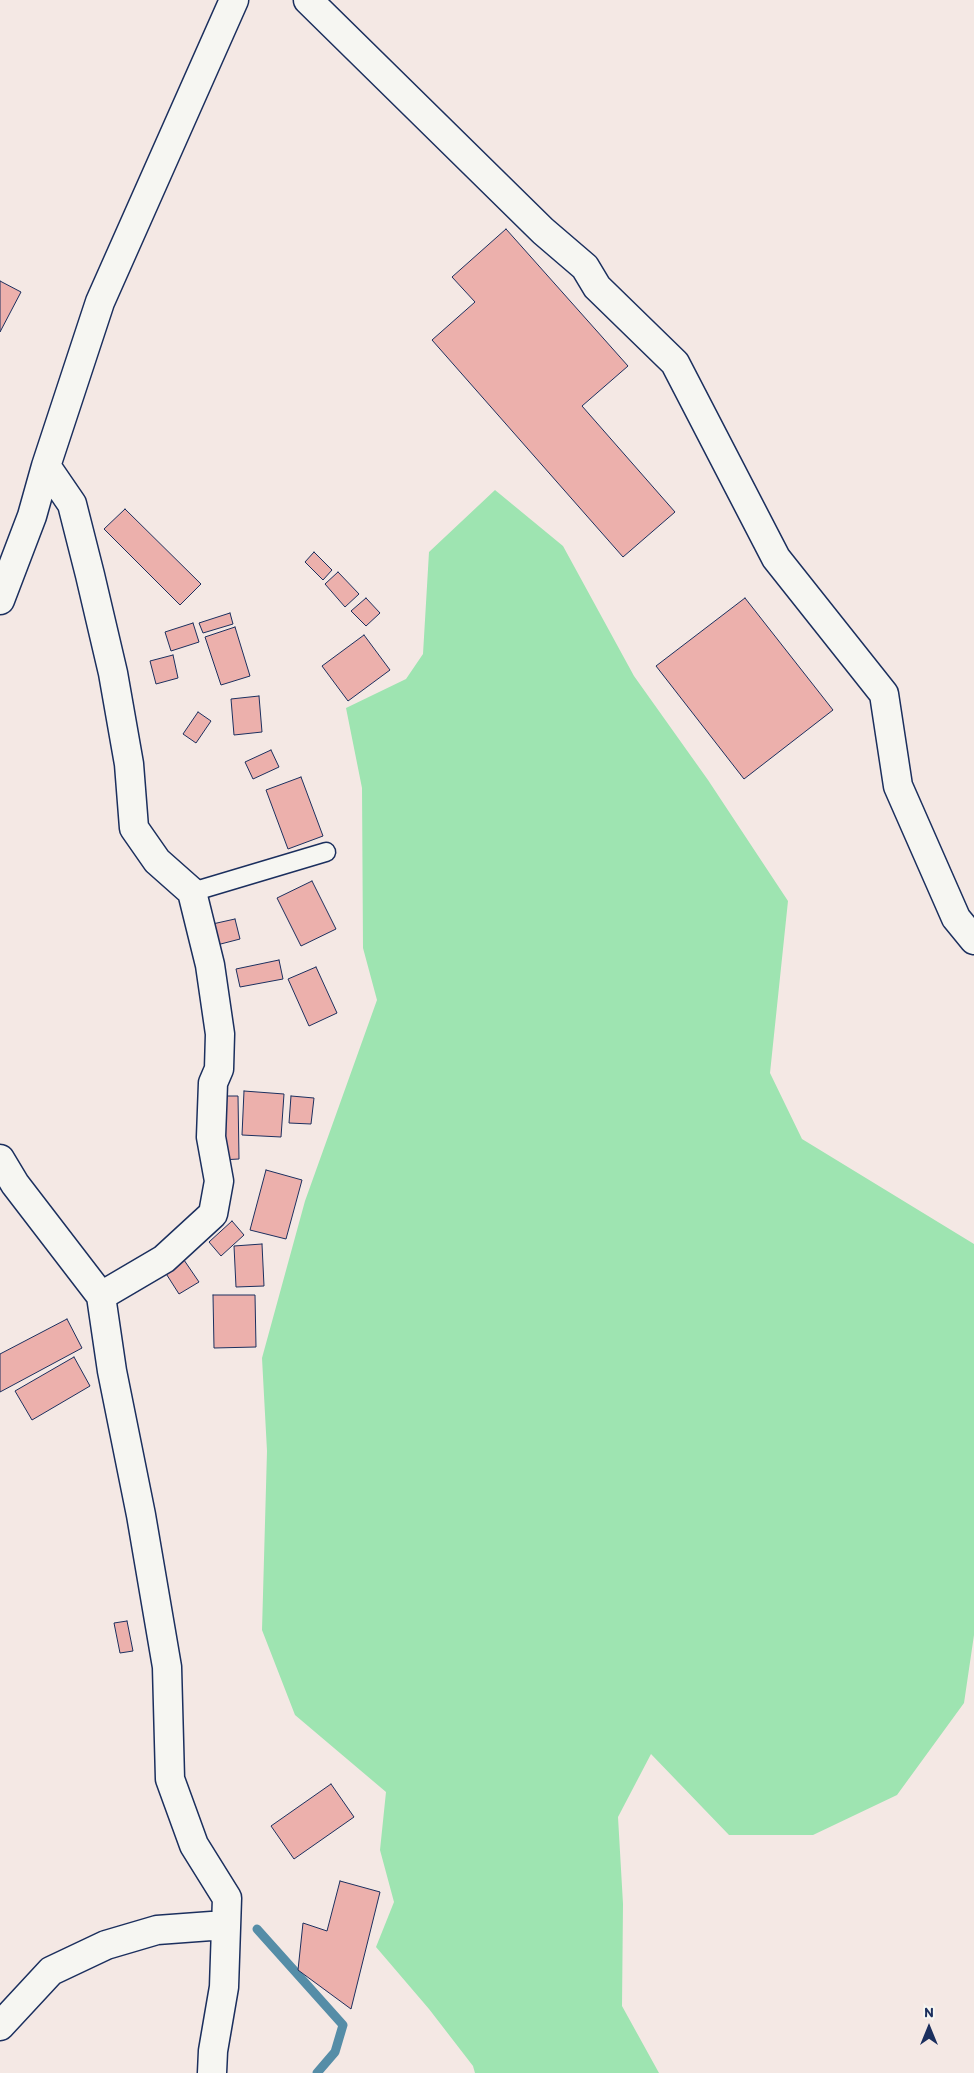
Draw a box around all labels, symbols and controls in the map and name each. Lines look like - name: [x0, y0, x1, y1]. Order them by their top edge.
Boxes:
- north arrow: [904, 2003, 954, 2053]
- text: N: [924, 2004, 934, 2021]

